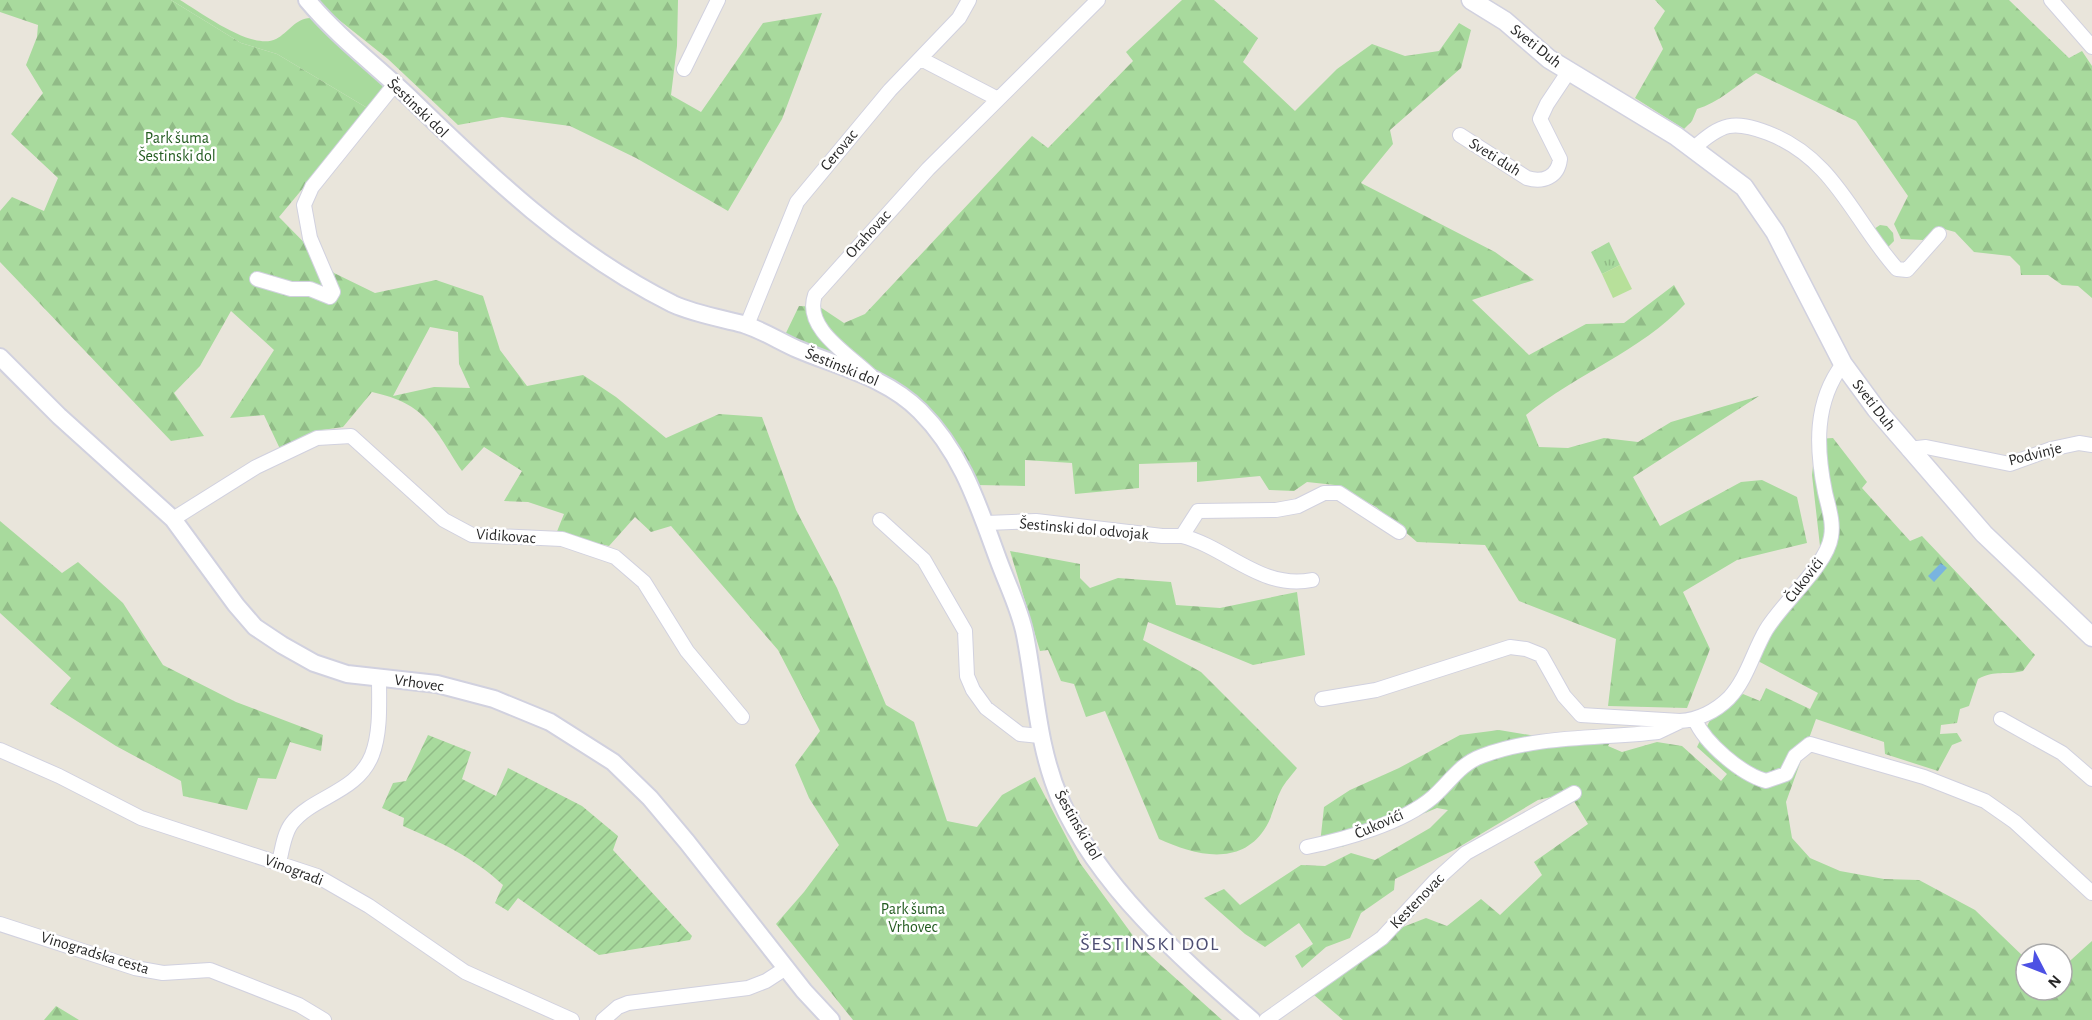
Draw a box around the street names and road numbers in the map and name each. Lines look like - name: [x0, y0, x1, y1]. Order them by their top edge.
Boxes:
- street label: Sveti Duh: [1508, 21, 1564, 71]
- street label: Šestinski dol: [385, 74, 453, 141]
- street label: Cerovac: [817, 126, 861, 174]
- street label: Sveti duh: [1466, 135, 1524, 179]
- street label: Orahovac: [842, 207, 894, 261]
- street label: Šestinski dol: [803, 343, 882, 389]
- street label: Sveti Duh: [1849, 377, 1899, 433]
- street label: Podvinje: [2007, 440, 2064, 469]
- street label: Šestinski dol odvojak: [1019, 513, 1150, 544]
- street label: Vidikovac: [476, 526, 536, 546]
- street label: Čukovići: [1780, 554, 1826, 605]
- street label: Vrhovec: [393, 672, 445, 694]
- street label: Šestinski dol: [1052, 786, 1106, 863]
- street label: Čukovići: [1351, 804, 1406, 842]
- street label: Vinogradi: [262, 852, 326, 888]
- street label: Kestenovac: [1387, 870, 1447, 932]
- street label: Vinogradska cesta: [39, 929, 151, 977]

